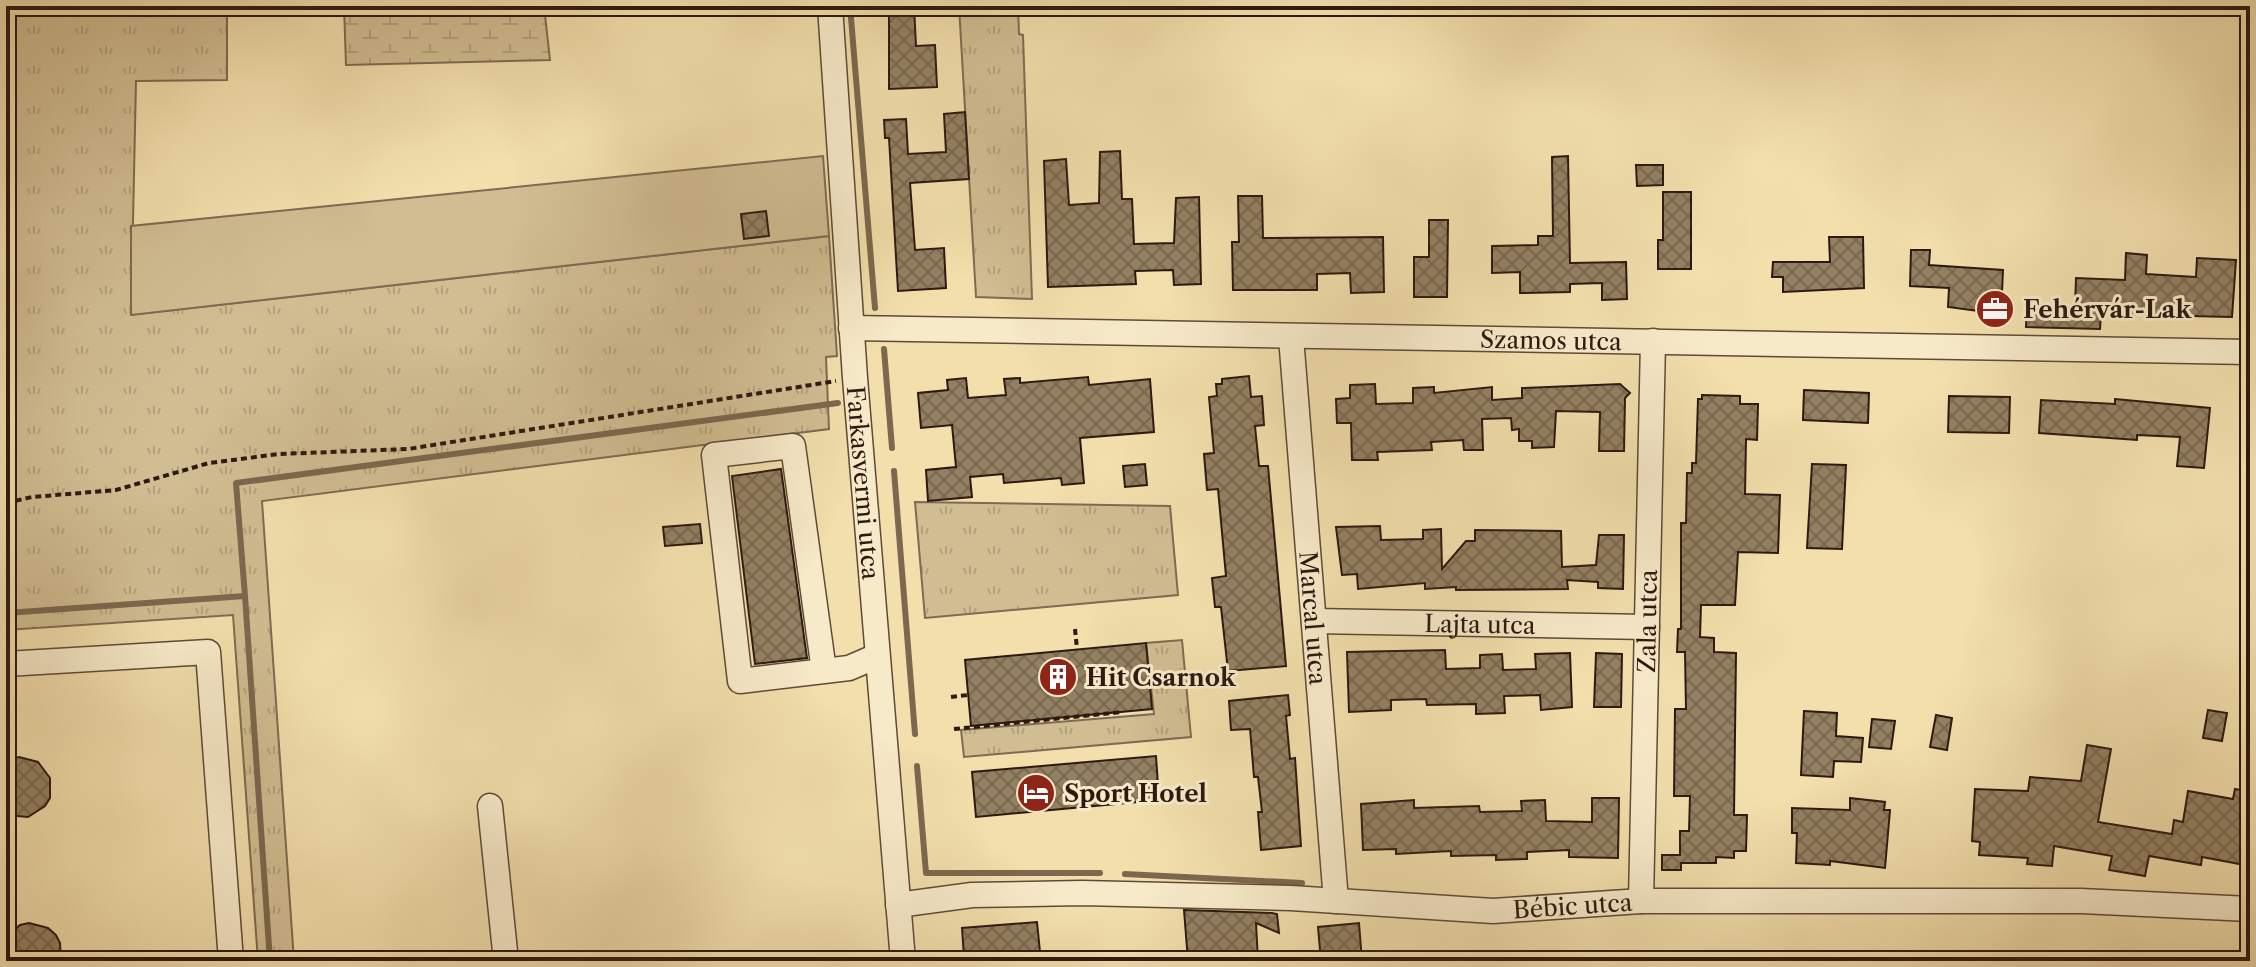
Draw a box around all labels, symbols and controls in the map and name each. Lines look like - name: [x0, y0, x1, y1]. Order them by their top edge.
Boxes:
- office icon: Fehérvár-Lak: [1974, 288, 2016, 330]
- place label: Fehérvár-Lak: [2023, 295, 2192, 324]
- street label: Szamos utca: [1480, 324, 1622, 356]
- street label: Farkasvermi utca: [841, 385, 886, 581]
- street label: Marcal utca: [1294, 550, 1333, 686]
- street label: Zala utca: [1631, 569, 1663, 673]
- street label: Lajta utca: [1424, 608, 1536, 639]
- building icon: Hit Csarnok: [1037, 656, 1079, 698]
- place label: Hit Csarnok: [1086, 663, 1237, 692]
- hotel icon: Sport Hotel: [1015, 772, 1057, 814]
- place label: Sport Hotel: [1064, 779, 1207, 808]
- street label: Bébic utca: [1512, 887, 1634, 924]

